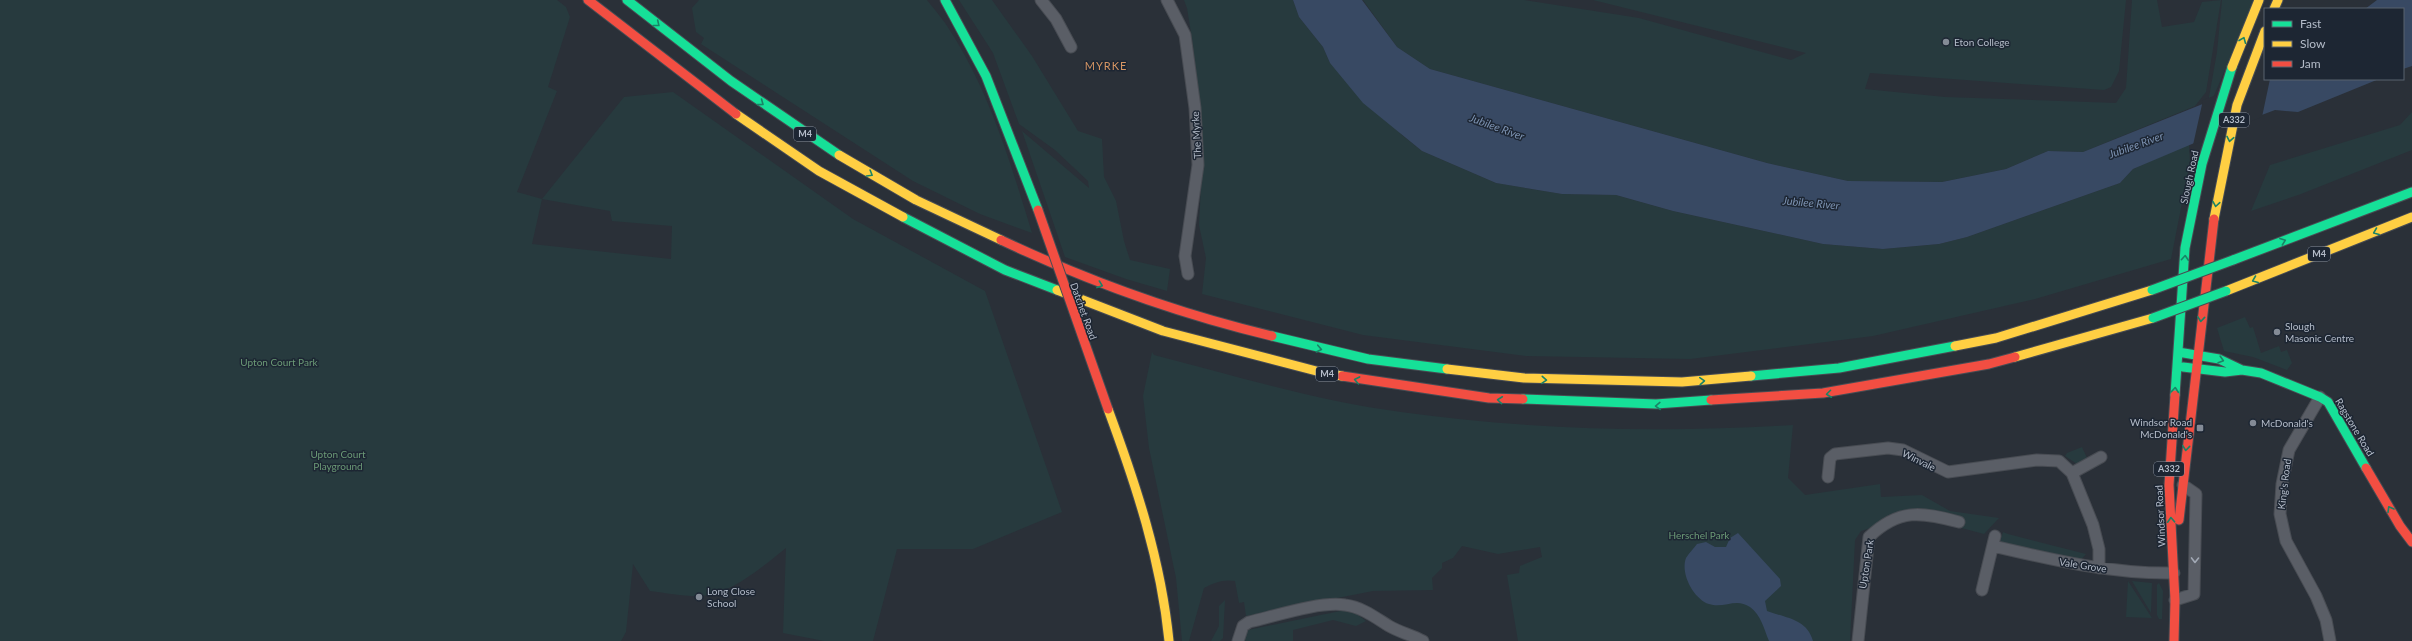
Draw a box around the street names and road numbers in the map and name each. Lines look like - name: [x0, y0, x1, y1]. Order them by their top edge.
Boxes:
- street label: The Myrke: [1189, 111, 1203, 159]
- road number: A332: [2219, 113, 2249, 127]
- road number: M4: [794, 127, 816, 141]
- street label: Slough Road: [2177, 149, 2201, 205]
- road number: M4: [2308, 247, 2330, 261]
- street label: Datchet Road: [1068, 281, 1100, 341]
- road number: M4: [1316, 367, 1338, 381]
- street label: Ragstone Road: [2333, 396, 2377, 458]
- street label: Winvale: [1900, 447, 1938, 473]
- street label: King's Road: [2275, 458, 2293, 510]
- road number: A332: [2154, 462, 2184, 476]
- street label: Windsor Road: [2152, 485, 2168, 547]
- street label: Upton Park: [1856, 538, 1876, 589]
- street label: Vale Grove: [2059, 555, 2107, 575]

